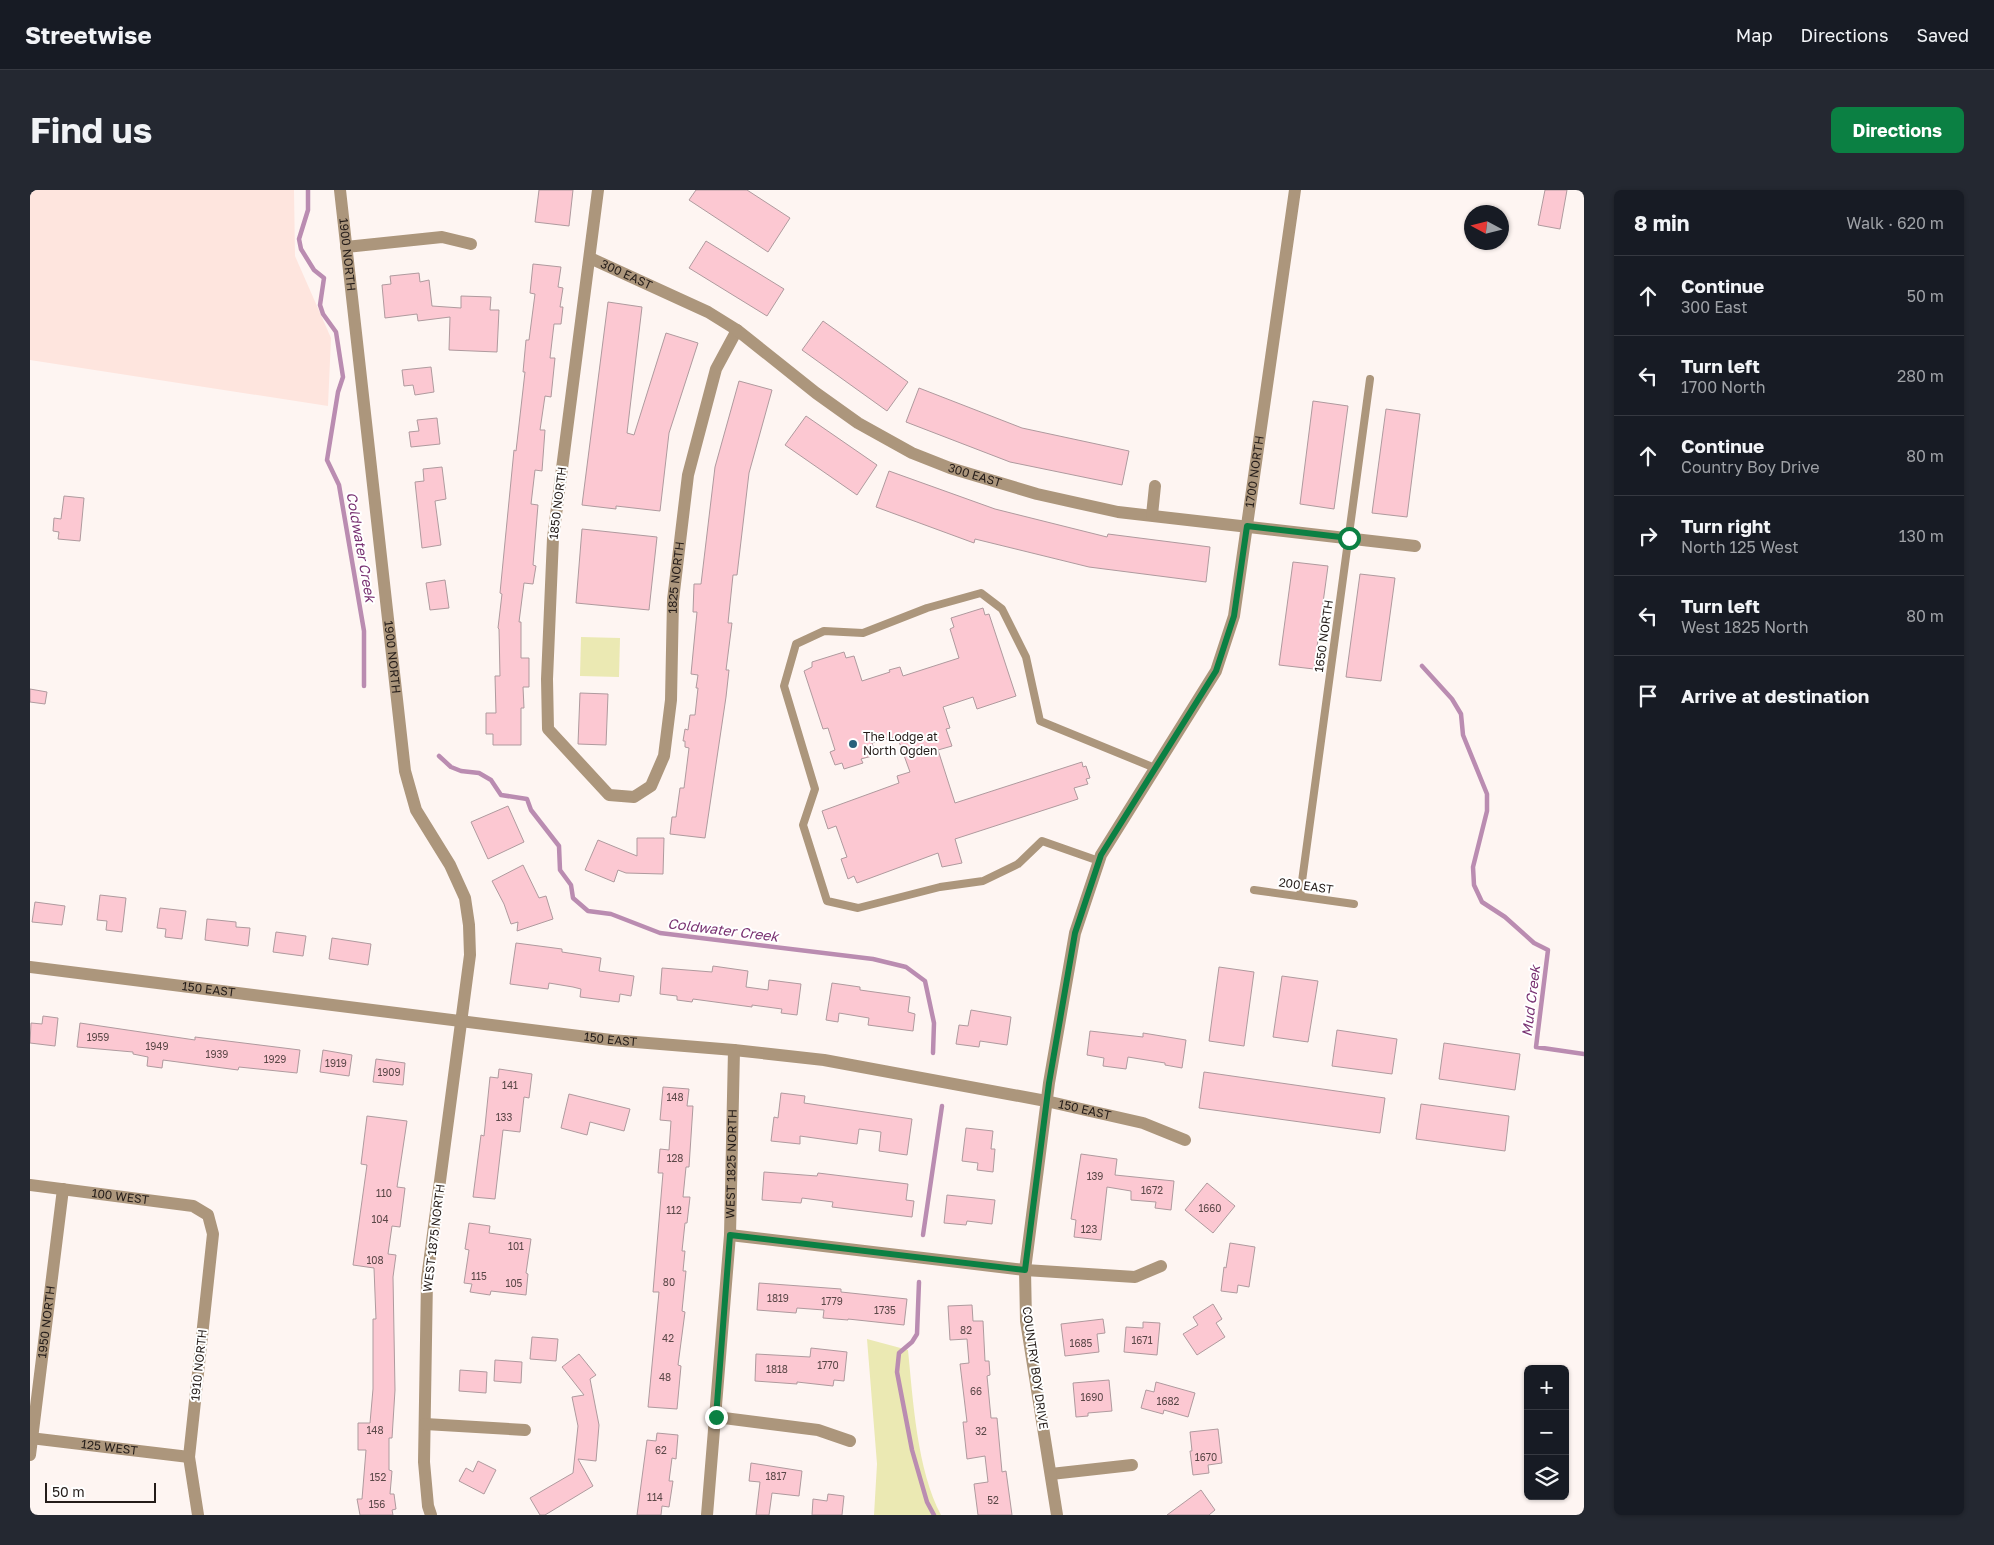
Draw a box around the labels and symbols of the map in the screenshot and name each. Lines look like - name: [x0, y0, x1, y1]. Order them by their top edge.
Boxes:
- north arrow: [1464, 205, 1509, 250]
- street label: 1900 NORTH: [336, 217, 359, 292]
- street label: 300 EAST: [598, 256, 655, 293]
- street label: 1700 NORTH: [1242, 435, 1267, 509]
- street label: 300 EAST: [946, 460, 1004, 490]
- street label: 1850 NORTH: [546, 466, 569, 540]
- water label: Coldwater Creek: [343, 491, 380, 605]
- route start: [1338, 527, 1361, 550]
- street label: 1825 NORTH: [665, 540, 687, 614]
- street label: 1650 NORTH: [1311, 599, 1336, 673]
- street label: 1900 NORTH: [381, 620, 404, 694]
- place label: The Lodge at North Ogden: [863, 729, 938, 758]
- marker: The Lodge at North Ogden: [847, 738, 859, 750]
- street label: 200 EAST: [1278, 874, 1335, 897]
- water label: Coldwater Creek: [667, 914, 781, 945]
- water label: Mud Creek: [1518, 962, 1544, 1038]
- street label: 150 EAST: [181, 978, 237, 1000]
- street label: 150 EAST: [583, 1029, 638, 1049]
- house number: 1959: [87, 1031, 109, 1043]
- house number: 1949: [145, 1040, 169, 1052]
- house number: 1939: [206, 1048, 228, 1060]
- house number: 1929: [264, 1053, 286, 1065]
- house number: 1919: [325, 1057, 347, 1069]
- house number: 1909: [377, 1066, 401, 1078]
- house number: 141: [502, 1079, 518, 1091]
- house number: 148: [666, 1091, 684, 1103]
- street label: 150 EAST: [1057, 1096, 1113, 1123]
- street label: WEST 1825 NORTH: [722, 1109, 740, 1219]
- house number: 133: [496, 1111, 512, 1123]
- house number: 128: [667, 1152, 683, 1164]
- house number: 139: [1087, 1170, 1103, 1182]
- street label: WEST 1875 NORTH: [419, 1183, 448, 1293]
- house number: 1672: [1141, 1184, 1163, 1196]
- street label: 100 WEST: [91, 1185, 150, 1207]
- house number: 110: [376, 1187, 392, 1199]
- house number: 1660: [1198, 1202, 1222, 1214]
- house number: 112: [666, 1204, 682, 1216]
- house number: 104: [371, 1213, 389, 1225]
- house number: 123: [1081, 1223, 1097, 1235]
- house number: 101: [508, 1240, 524, 1252]
- house number: 108: [366, 1254, 384, 1266]
- house number: 115: [471, 1270, 487, 1282]
- house number: 80: [663, 1276, 675, 1288]
- house number: 105: [506, 1277, 523, 1289]
- street label: 1950 NORTH: [34, 1285, 58, 1359]
- house number: 1819: [767, 1292, 789, 1304]
- house number: 1779: [821, 1295, 843, 1307]
- house number: 1735: [874, 1304, 896, 1316]
- street label: COUNTRY BOY DRIVE: [1019, 1306, 1052, 1430]
- house number: 82: [960, 1324, 972, 1336]
- street label: 1910 NORTH: [187, 1328, 210, 1402]
- house number: 42: [662, 1332, 674, 1344]
- house number: 1671: [1131, 1334, 1153, 1346]
- house number: 1685: [1070, 1337, 1093, 1349]
- house number: 1770: [817, 1359, 839, 1371]
- house number: 1818: [766, 1363, 788, 1375]
- house number: 48: [659, 1371, 671, 1383]
- house number: 66: [970, 1385, 982, 1397]
- house number: 1690: [1080, 1391, 1104, 1403]
- house number: 1682: [1157, 1395, 1180, 1407]
- route end: [705, 1406, 728, 1429]
- house number: 148: [366, 1424, 384, 1436]
- house number: 32: [975, 1425, 987, 1437]
- street label: 125 WEST: [80, 1436, 139, 1458]
- house number: 62: [655, 1444, 667, 1456]
- house number: 1670: [1195, 1451, 1217, 1463]
- house number: 1817: [765, 1470, 787, 1482]
- house number: 152: [370, 1471, 386, 1483]
- scale bar: [45, 1480, 156, 1503]
- house number: 114: [647, 1491, 663, 1503]
- house number: 52: [987, 1494, 999, 1506]
- house number: 156: [369, 1498, 385, 1510]

